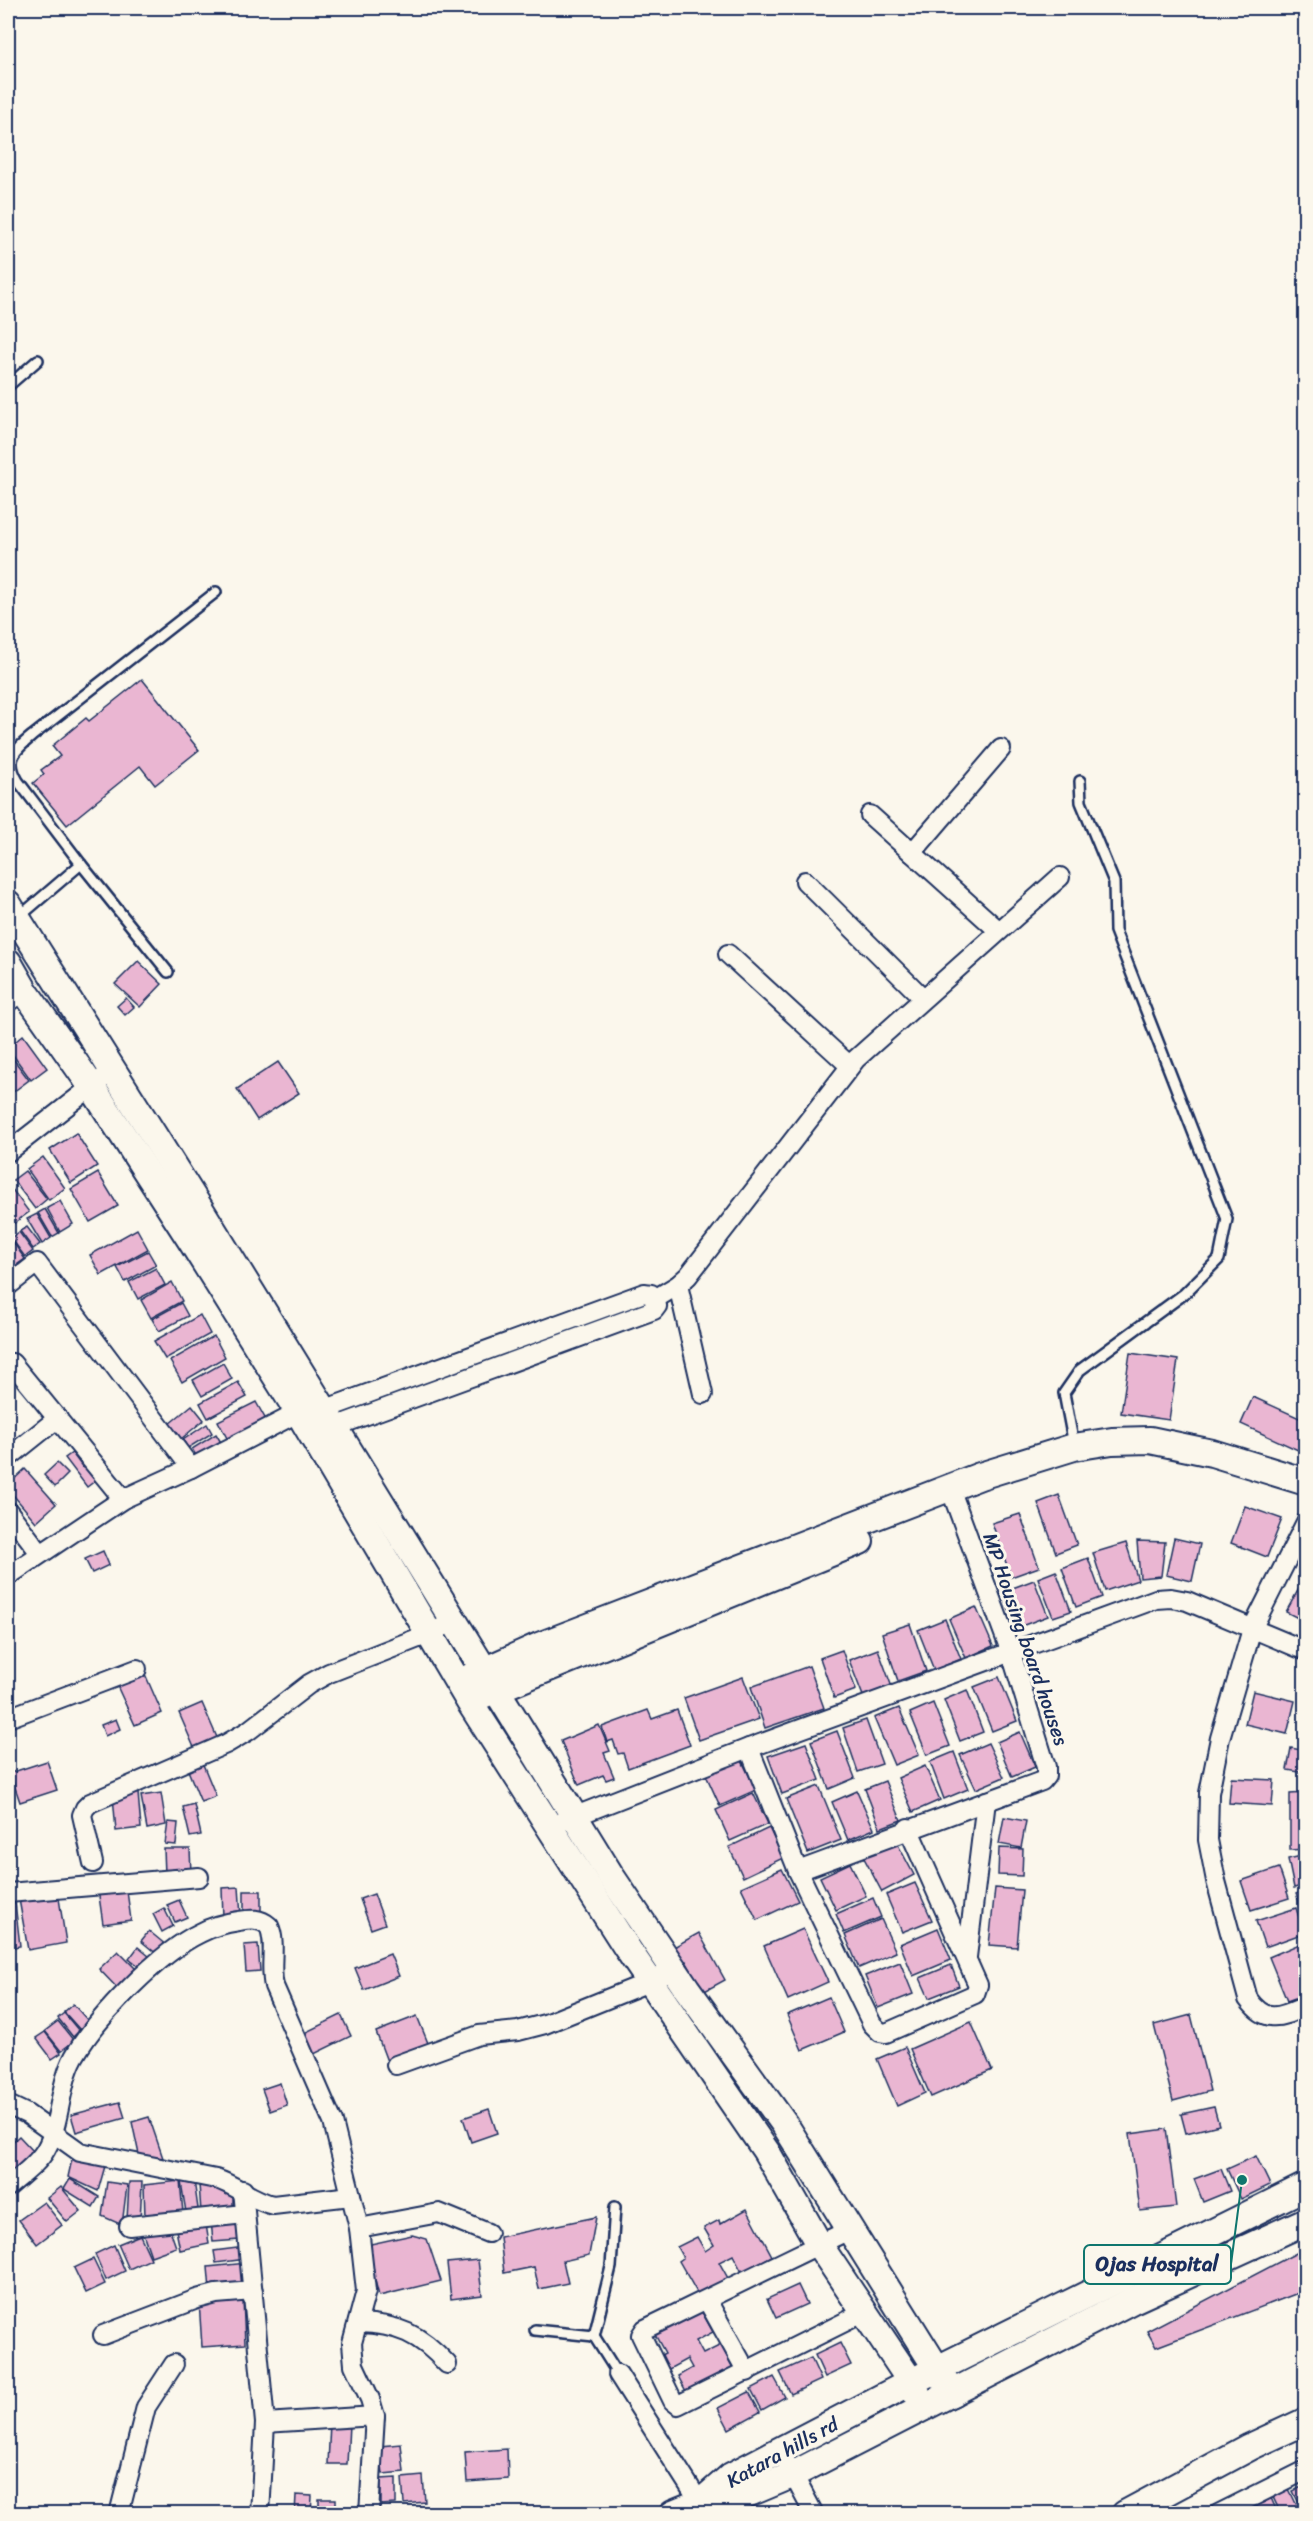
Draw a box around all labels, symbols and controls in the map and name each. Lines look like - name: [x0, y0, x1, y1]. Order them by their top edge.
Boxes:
- street label: MP Housing board houses: [973, 1528, 1079, 1751]
- callout: Ojas Hospital: [1084, 2245, 1231, 2284]
- text: Ojas Hospital: [1096, 2245, 1219, 2283]
- street label: Katara hills rd: [720, 2406, 846, 2498]

